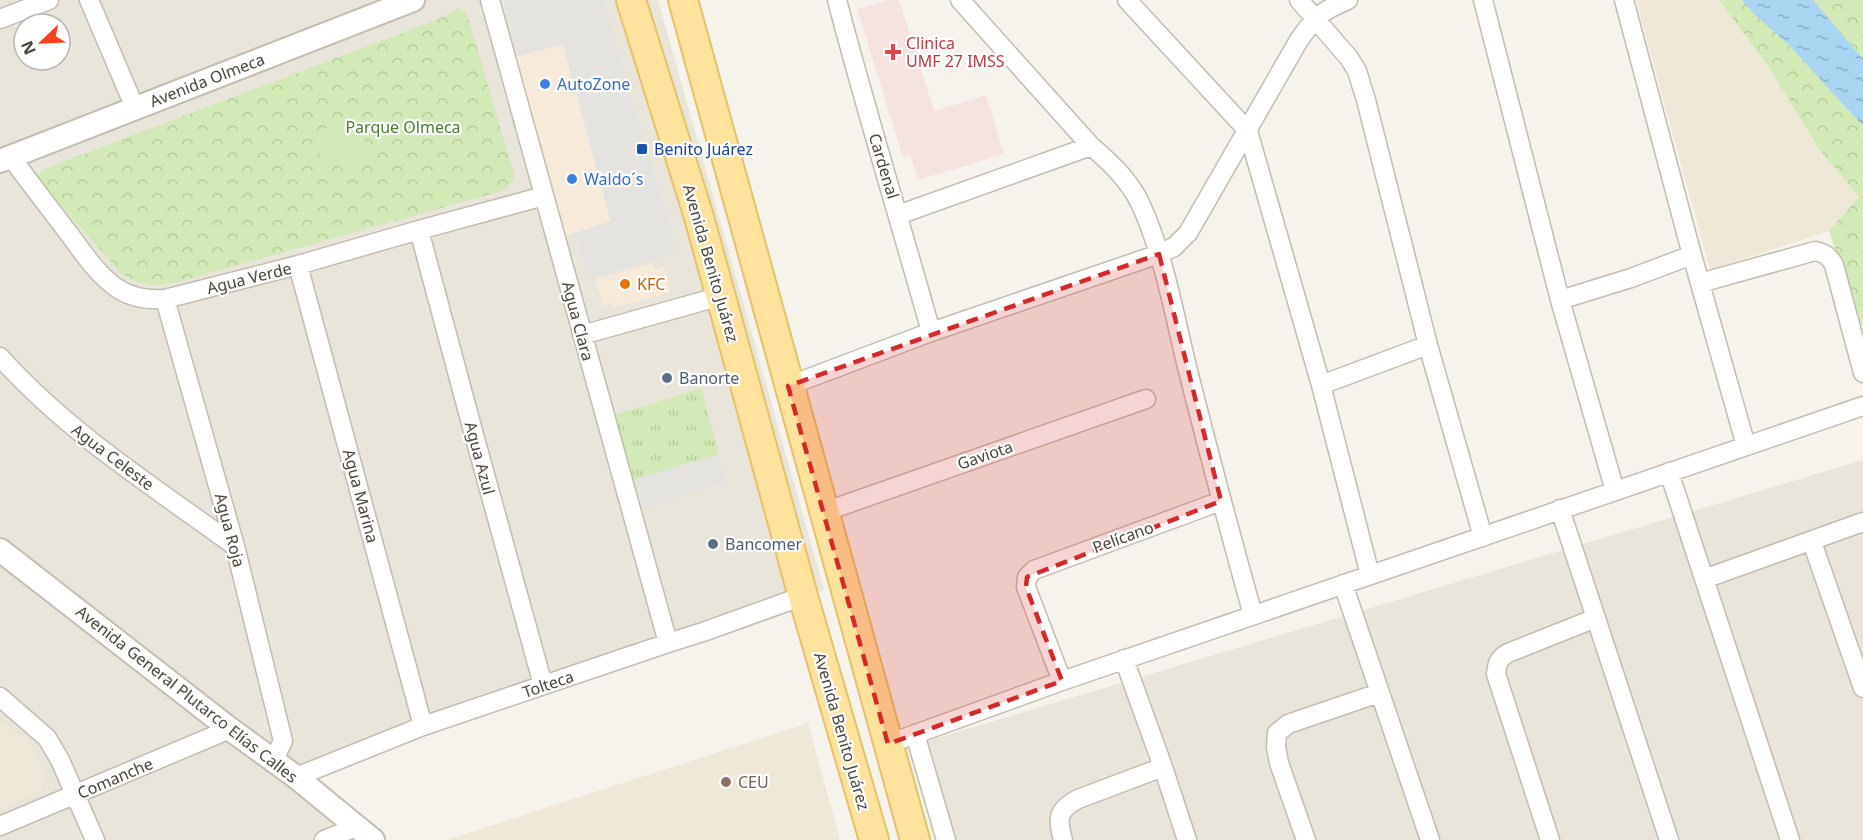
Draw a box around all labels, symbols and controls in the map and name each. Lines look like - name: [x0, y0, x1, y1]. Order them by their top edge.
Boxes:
- north arrow: [12, 12, 72, 72]
- place label: Clinica UMF 27 IMSS: [906, 32, 1005, 72]
- text: N: [16, 38, 41, 58]
- marker: Clinica UMF 27 IMSS: [884, 43, 902, 61]
- street label: Avenida Olmeca: [146, 48, 268, 112]
- place label: AutoZone: [557, 73, 630, 95]
- marker: AutoZone: [538, 77, 552, 91]
- park label: Parque Olmeca: [345, 116, 461, 138]
- street label: Cardenal: [864, 131, 904, 201]
- place label: Benito Juárez: [654, 138, 753, 160]
- marker: Benito Juárez: [635, 142, 649, 156]
- place label: Waldo´s: [584, 168, 643, 190]
- marker: Waldo´s: [565, 172, 579, 186]
- street label: Avenida Benito Juárez: [678, 181, 744, 345]
- street label: Agua Verde: [204, 257, 294, 299]
- place label: KFC: [637, 273, 665, 295]
- marker: KFC: [618, 277, 632, 291]
- street label: Agua Clara: [557, 279, 599, 363]
- place label: Banorte: [679, 367, 739, 389]
- marker: Banorte: [660, 371, 674, 385]
- street label: Agua Celeste: [67, 419, 159, 495]
- street label: Agua Azul: [460, 419, 500, 497]
- street label: Gaviota: [954, 435, 1016, 475]
- street label: Agua Marina: [338, 447, 384, 545]
- street label: Agua Roja: [210, 491, 250, 569]
- street label: Pelícano: [1090, 516, 1156, 558]
- place label: Bancomer: [725, 533, 803, 555]
- marker: Bancomer: [706, 537, 720, 551]
- street label: Avenida General Plutarco Elías Calles: [72, 600, 302, 788]
- street label: Avenida Benito Juárez: [809, 649, 875, 813]
- street label: Tolteca: [519, 665, 577, 703]
- street label: Comanche: [74, 752, 156, 804]
- place label: CEU: [738, 771, 769, 793]
- marker: CEU: [719, 775, 733, 789]

